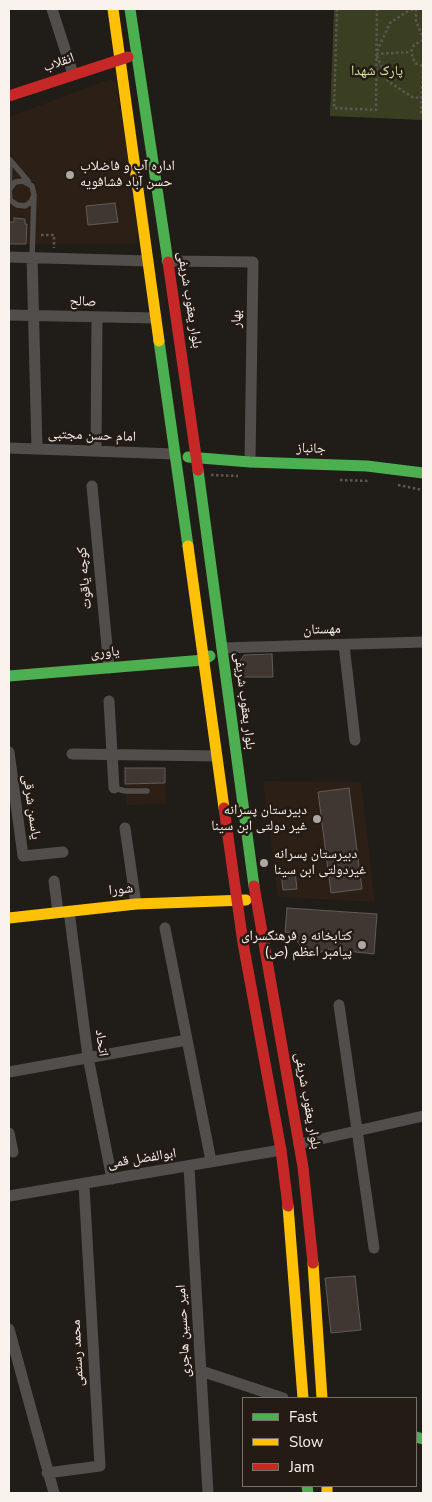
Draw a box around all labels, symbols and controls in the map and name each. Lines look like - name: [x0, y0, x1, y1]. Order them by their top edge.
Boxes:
- street label: انقلاب: [41, 50, 77, 76]
- park label: پارک شهدا: [351, 64, 403, 80]
- place label: اداره آب و فاضلاب حسن آباد فشافویه: [80, 159, 175, 192]
- marker: اداره آب و فاضلاب حسن آباد فشافویه: [64, 169, 76, 181]
- street label: بلوار یعقوب شریفی: [173, 250, 205, 350]
- street label: صالح: [69, 293, 97, 311]
- street label: بهار: [228, 310, 246, 328]
- street label: امام حسن مجتبی: [48, 426, 136, 446]
- street label: جانباز: [296, 440, 326, 458]
- street label: کوچه یاقوت: [74, 546, 96, 610]
- street label: مهستان: [303, 621, 341, 639]
- street label: یاوری: [90, 643, 120, 663]
- street label: بلوار یعقوب شریفی: [230, 651, 258, 751]
- street label: یاسمن شرقی: [18, 773, 44, 841]
- place label: دبیرستان پسرانه غیر دولتی ابن سینا: [211, 803, 307, 836]
- marker: دبیرستان پسرانه غیر دولتی ابن سینا: [311, 813, 323, 825]
- place label: دبیرستان پسرانه غیردولتی ابن سینا: [274, 847, 366, 880]
- marker: دبیرستان پسرانه غیردولتی ابن سینا: [258, 857, 270, 869]
- street label: شورا: [108, 881, 134, 899]
- place label: کتابخانه و فرهنگسرای پیامبر اعظم (ص): [241, 929, 352, 962]
- marker: کتابخانه و فرهنگسرای پیامبر اعظم (ص): [356, 939, 368, 951]
- street label: اتحاد: [91, 1029, 111, 1057]
- street label: بلوار یعقوب شریفی: [290, 1051, 324, 1151]
- street label: ابوالفضل قمی: [106, 1145, 178, 1173]
- street label: امیر حسین هاجری: [173, 1284, 195, 1378]
- street label: محمد رستمی: [68, 1319, 88, 1387]
- legend: [242, 1397, 417, 1487]
- text: Fast: [289, 1407, 317, 1427]
- text: Slow: [289, 1432, 323, 1452]
- text: Jam: [289, 1457, 315, 1477]

